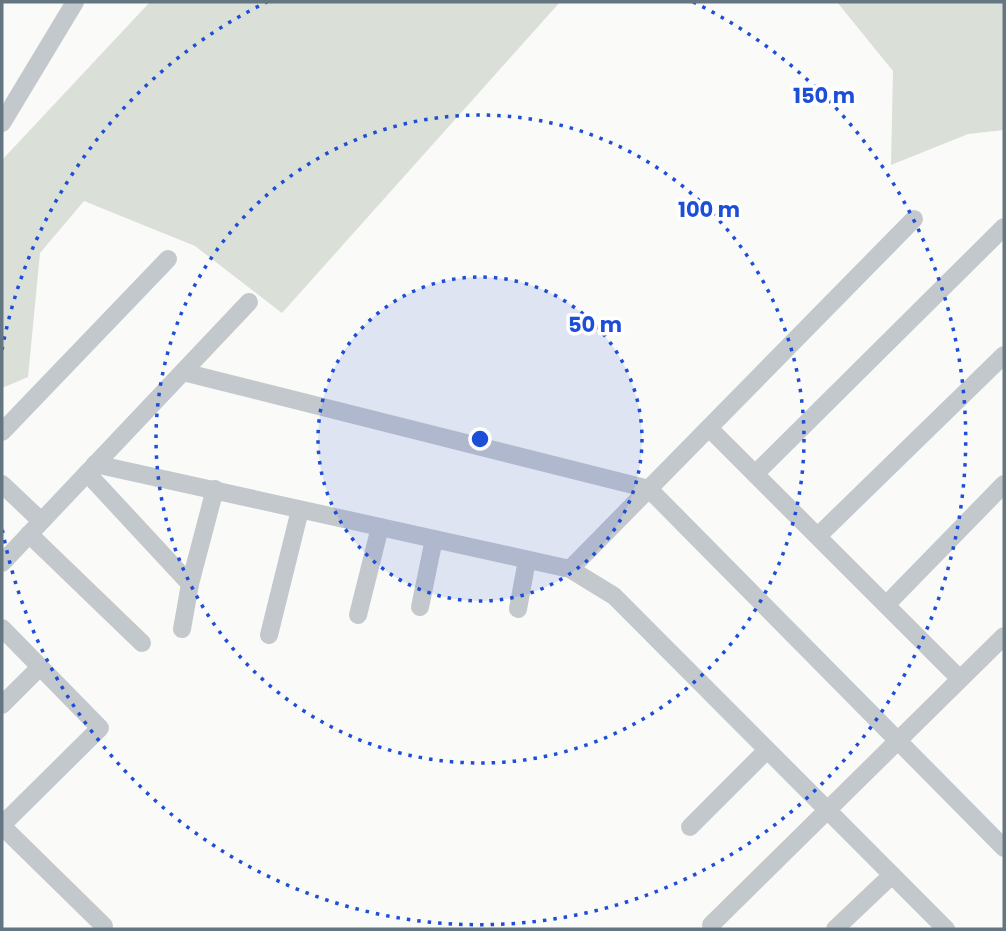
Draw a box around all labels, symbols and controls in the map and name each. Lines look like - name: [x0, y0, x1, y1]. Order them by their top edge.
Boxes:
- text: 150 m: [793, 81, 855, 110]
- text: 100 m: [678, 195, 740, 224]
- text: 50 m: [568, 310, 622, 339]
- centre of rings: [468, 427, 492, 451]

